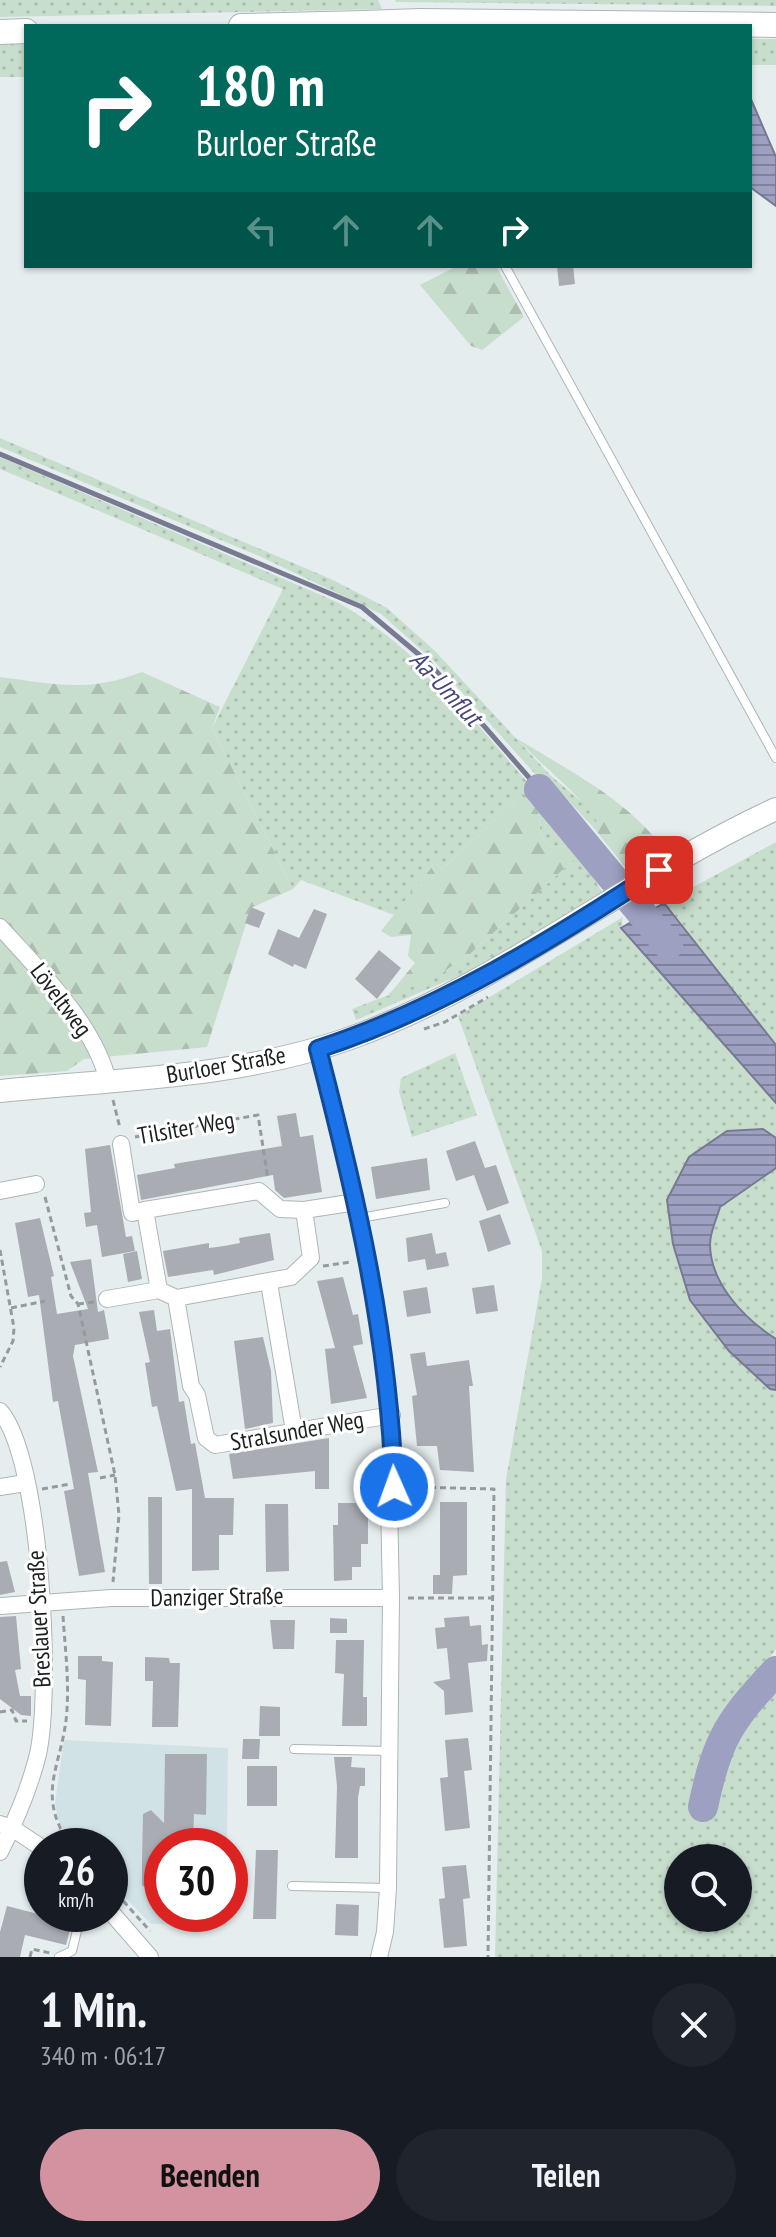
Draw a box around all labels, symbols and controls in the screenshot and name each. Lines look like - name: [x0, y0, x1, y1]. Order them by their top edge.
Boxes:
- text: 180 m: [196, 49, 325, 121]
- icon: right: [64, 56, 168, 160]
- text: Burloer Straße: [196, 119, 377, 166]
- icon: left: [240, 208, 284, 252]
- icon: ahead: [324, 208, 368, 252]
- icon: ahead: [408, 208, 452, 252]
- icon: right: [492, 208, 536, 252]
- water label: Aa-Umflut: [403, 643, 492, 734]
- pin: [625, 836, 693, 904]
- icon: arrive: [637, 848, 681, 892]
- street label: Löveltweg: [24, 957, 99, 1043]
- street label: Burloer Straße: [164, 1039, 288, 1090]
- street label: Tilsiter Weg: [135, 1104, 237, 1151]
- street label: Stralsunder Weg: [228, 1404, 366, 1457]
- position arrow: [352, 1445, 436, 1529]
- street label: Breslauer Straße: [19, 1549, 58, 1689]
- street label: Danziger Straße: [150, 1580, 284, 1613]
- speed limit sign: 30: [144, 1828, 248, 1932]
- text: 26: [57, 1844, 95, 1896]
- map controls: [664, 1844, 752, 1932]
- button: search: [664, 1844, 752, 1932]
- text: km/h: [58, 1887, 94, 1913]
- text: 1 Min.: [40, 1978, 147, 2040]
- button: close: [652, 1983, 736, 2067]
- text: 340 m · 06:17: [40, 2039, 166, 2072]
- button: Beenden: [40, 2129, 380, 2221]
- button: Teilen: [396, 2129, 736, 2221]

